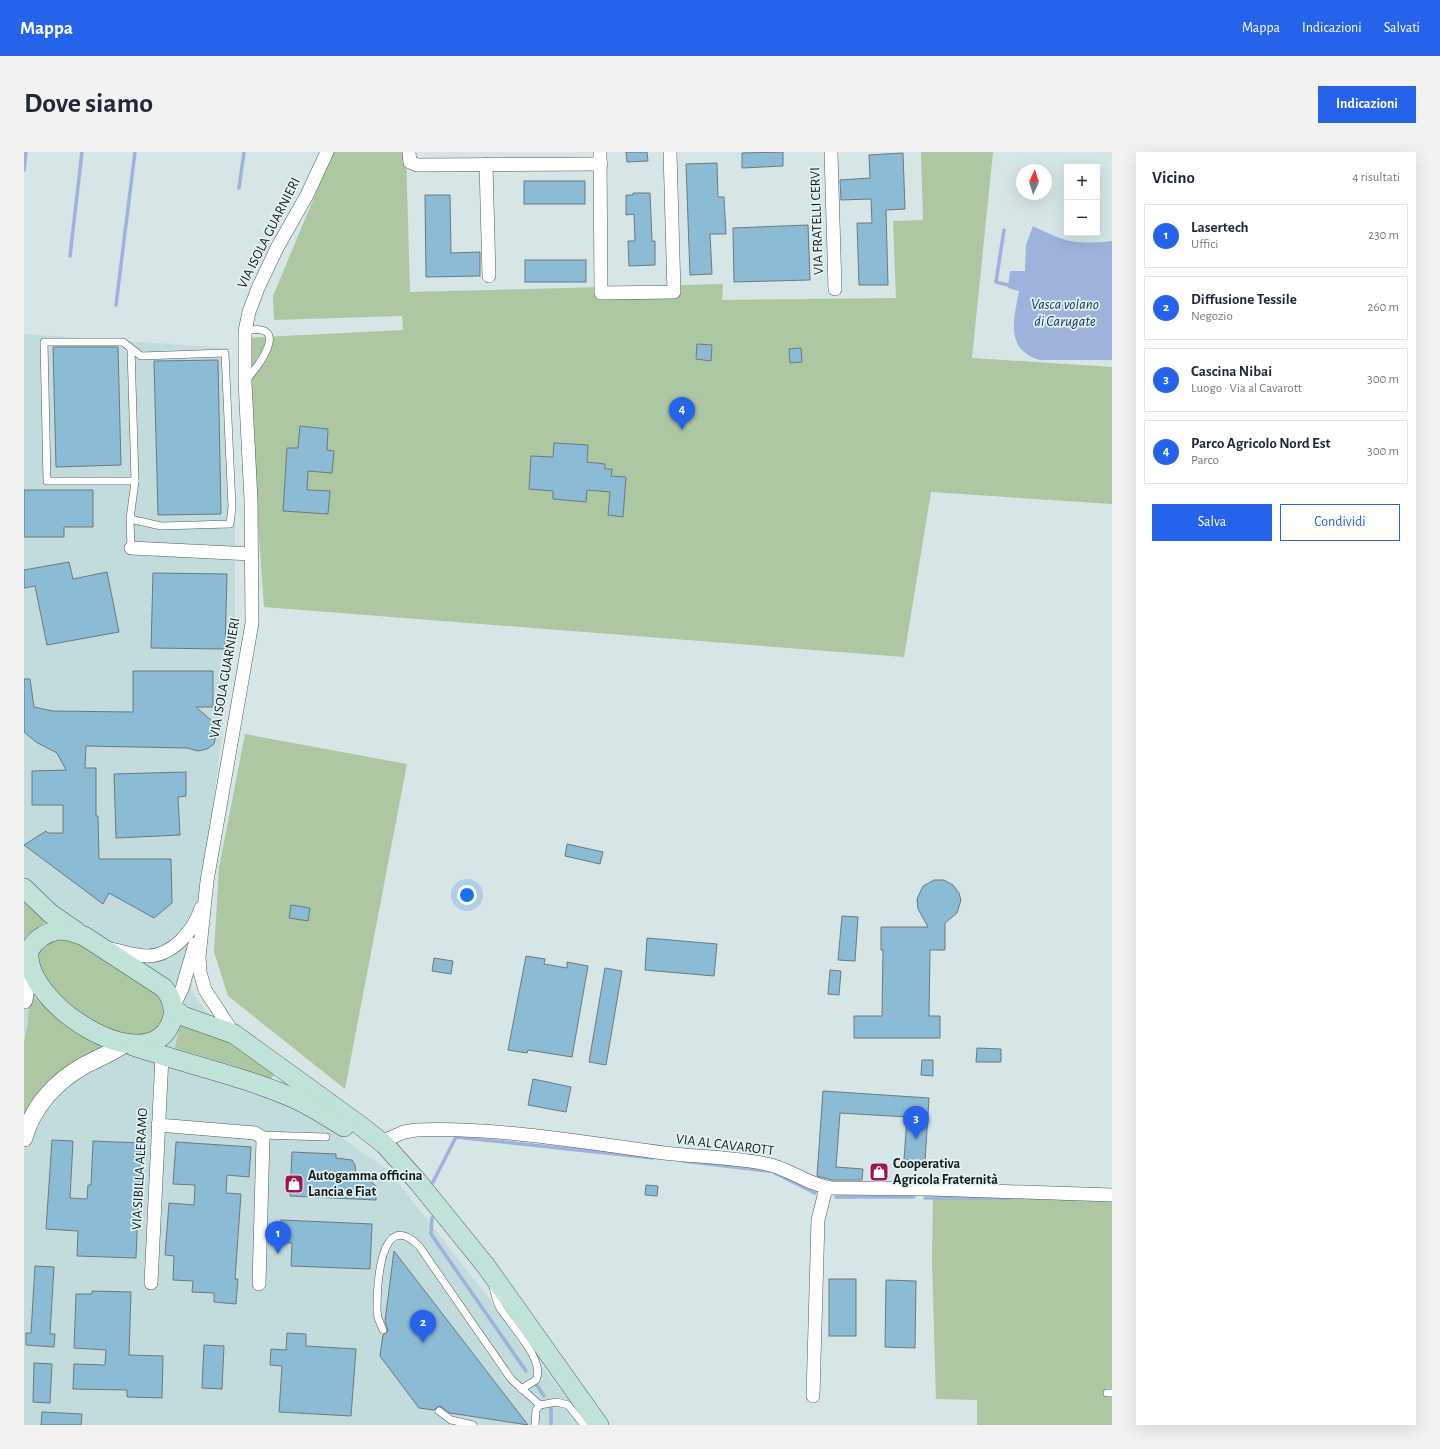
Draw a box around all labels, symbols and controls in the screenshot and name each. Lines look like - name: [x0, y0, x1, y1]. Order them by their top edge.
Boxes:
- text: Mappa: [20, 19, 73, 38]
- text: Mappa: [1242, 21, 1280, 35]
- text: Indicazioni: [1302, 21, 1362, 35]
- text: Salvati: [1384, 21, 1420, 35]
- button: Indicazioni: [1318, 86, 1416, 123]
- text: Dove siamo: [24, 90, 153, 118]
- north arrow: [1016, 164, 1052, 200]
- map controls: [1064, 164, 1100, 236]
- button: +: [1064, 164, 1100, 200]
- street label: VIA FRATELLI CERVI: [808, 167, 826, 275]
- text: Vicino: [1152, 169, 1195, 186]
- text: 4 risultati: [1352, 171, 1400, 184]
- street label: VIA ISOLA GUARNIERI: [235, 176, 303, 290]
- button: −: [1064, 200, 1100, 236]
- text: Lasertech: [1191, 220, 1249, 235]
- text: 1: [1164, 229, 1168, 242]
- text: 230 m: [1368, 229, 1399, 242]
- text: Uffici: [1191, 238, 1218, 251]
- text: Diffusione Tessile: [1191, 292, 1297, 307]
- water label: Vasca volano di Carugate: [1031, 297, 1099, 329]
- text: 2: [1163, 301, 1169, 314]
- text: 260 m: [1368, 301, 1399, 314]
- text: Negozio: [1191, 310, 1233, 323]
- text: Cascina Nibai: [1191, 364, 1272, 379]
- text: 3: [1163, 373, 1169, 386]
- text: 300 m: [1367, 373, 1399, 386]
- text: Luogo · Via al Cavarott: [1191, 382, 1302, 395]
- pin: 4: [669, 397, 695, 430]
- text: Parco Agricolo Nord Est: [1191, 436, 1330, 451]
- text: 4: [1163, 445, 1169, 458]
- text: 300 m: [1367, 445, 1399, 458]
- text: Parco: [1191, 454, 1219, 467]
- button: Salva: [1152, 504, 1272, 541]
- button: Condividi: [1280, 504, 1400, 541]
- street label: VIA ISOLA GUARNIERI: [208, 617, 242, 739]
- your location: [457, 885, 477, 905]
- pin: 3: [903, 1106, 929, 1139]
- street label: VIA SIBILLA ALERAMO: [130, 1108, 150, 1230]
- street label: VIA AL CAVAROTT: [675, 1132, 775, 1158]
- place label: Cooperativa Agricola Fraternità: [893, 1157, 998, 1187]
- shop icon: Cooperativa Agricola Fraternità: [868, 1161, 890, 1183]
- place label: Autogamma officina Lancia e Fiat: [308, 1169, 423, 1199]
- shop icon: Autogamma officina Lancia e Fiat: [283, 1173, 305, 1195]
- pin: 1: [265, 1221, 291, 1254]
- pin: 2: [410, 1310, 436, 1343]

